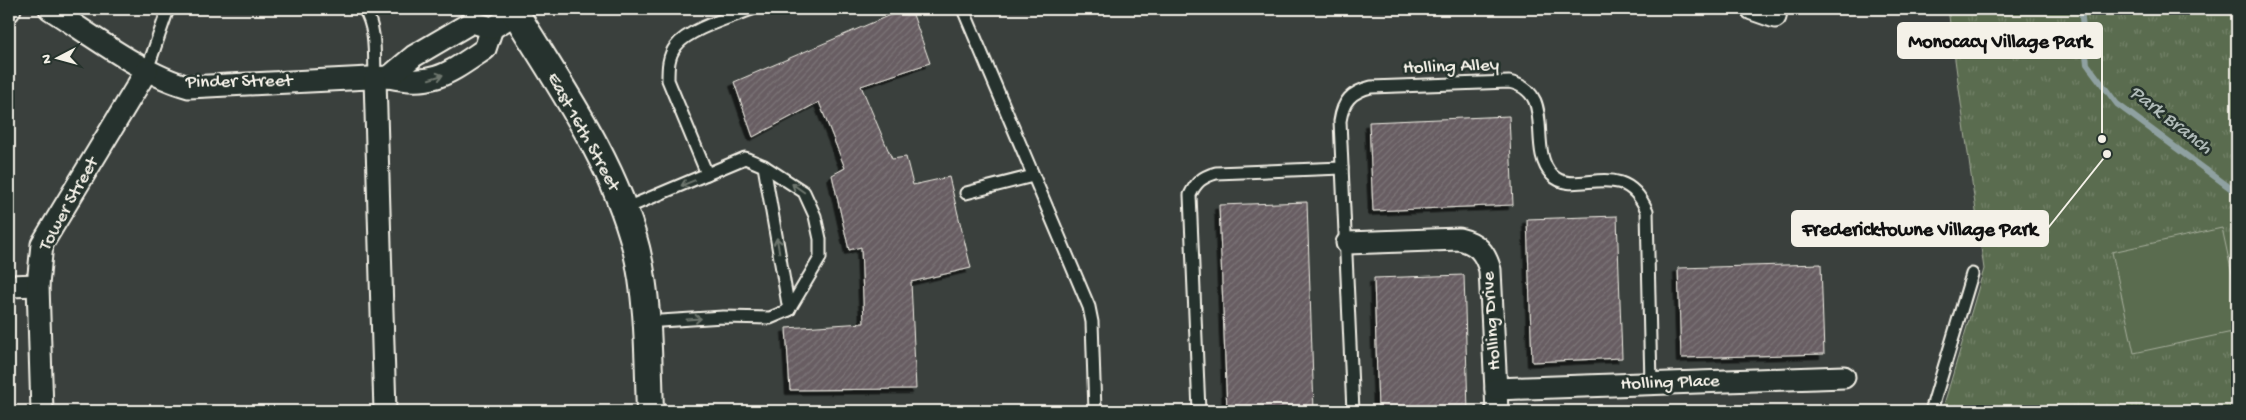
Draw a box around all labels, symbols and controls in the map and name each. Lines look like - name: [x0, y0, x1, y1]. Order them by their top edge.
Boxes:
- callout: Monocacy Village Park: [1898, 23, 2102, 58]
- north arrow: [32, 32, 82, 82]
- text: Monocacy Village Park: [1908, 32, 2094, 55]
- text: N: [39, 54, 56, 65]
- street label: Holling Alley: [1402, 54, 1500, 80]
- street label: East 16th Street: [541, 69, 626, 197]
- street label: Pinder Street: [185, 70, 295, 94]
- one-way arrow: [428, 72, 444, 82]
- water label: Park Branch: [2124, 82, 2216, 160]
- street label: Tower Street: [33, 151, 105, 256]
- one-way arrow: [681, 178, 696, 188]
- one-way arrow: [791, 183, 805, 193]
- callout: Fredericktowne Village Park: [1792, 211, 2048, 246]
- text: Fredericktowne Village Park: [1801, 220, 2040, 243]
- one-way arrow: [772, 237, 782, 253]
- street label: Holling Drive: [1477, 271, 1507, 371]
- one-way arrow: [686, 314, 702, 324]
- street label: Holling Place: [1620, 370, 1720, 396]

